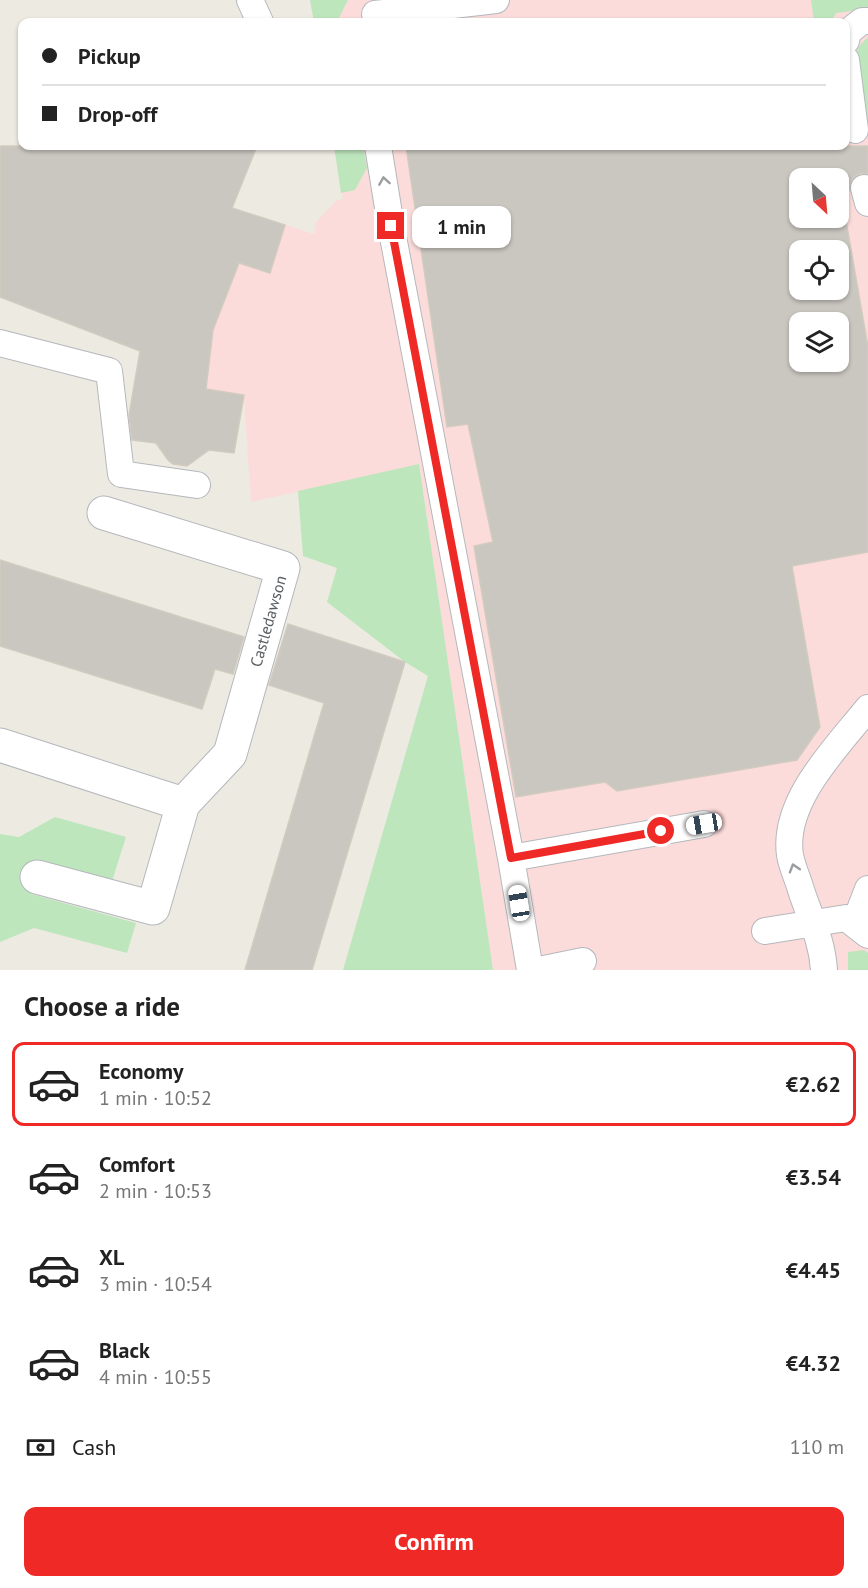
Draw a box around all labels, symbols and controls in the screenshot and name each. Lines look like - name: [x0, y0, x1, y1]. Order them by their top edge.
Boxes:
- text: Pickup: [78, 42, 141, 70]
- text: Drop-off: [78, 100, 157, 128]
- north arrow: [789, 168, 849, 228]
- map controls: [789, 168, 849, 372]
- one-way arrow: [378, 177, 390, 186]
- callout: 1 min: [412, 205, 511, 247]
- route end: [377, 212, 404, 239]
- text: 1 min: [437, 214, 486, 240]
- button: locate: [789, 240, 849, 300]
- button: layers: [789, 312, 849, 372]
- street label: Castledawson: [245, 573, 291, 669]
- car: [685, 812, 723, 836]
- route start: [647, 817, 674, 844]
- one-way arrow: [789, 863, 801, 874]
- car: [507, 884, 531, 922]
- text: Choose a ride: [24, 989, 180, 1023]
- icon: car: [27, 1057, 81, 1111]
- text: Economy: [99, 1057, 183, 1085]
- text: €2.62: [786, 1070, 841, 1098]
- text: 1 min · 10:52: [99, 1085, 212, 1111]
- icon: car: [27, 1150, 81, 1204]
- text: Comfort: [99, 1150, 175, 1178]
- text: €3.54: [786, 1163, 841, 1191]
- text: 2 min · 10:53: [99, 1178, 212, 1204]
- icon: car: [27, 1243, 81, 1297]
- text: XL: [99, 1243, 124, 1271]
- text: €4.45: [786, 1256, 841, 1284]
- text: 3 min · 10:54: [99, 1271, 212, 1297]
- icon: car: [27, 1336, 81, 1390]
- text: Black: [99, 1336, 150, 1364]
- text: €4.32: [786, 1349, 841, 1377]
- text: 4 min · 10:55: [99, 1364, 212, 1390]
- icon: cash: [24, 1431, 57, 1464]
- text: Cash: [72, 1433, 116, 1461]
- text: 110 m: [790, 1434, 844, 1460]
- button: Confirm: [24, 1507, 844, 1576]

